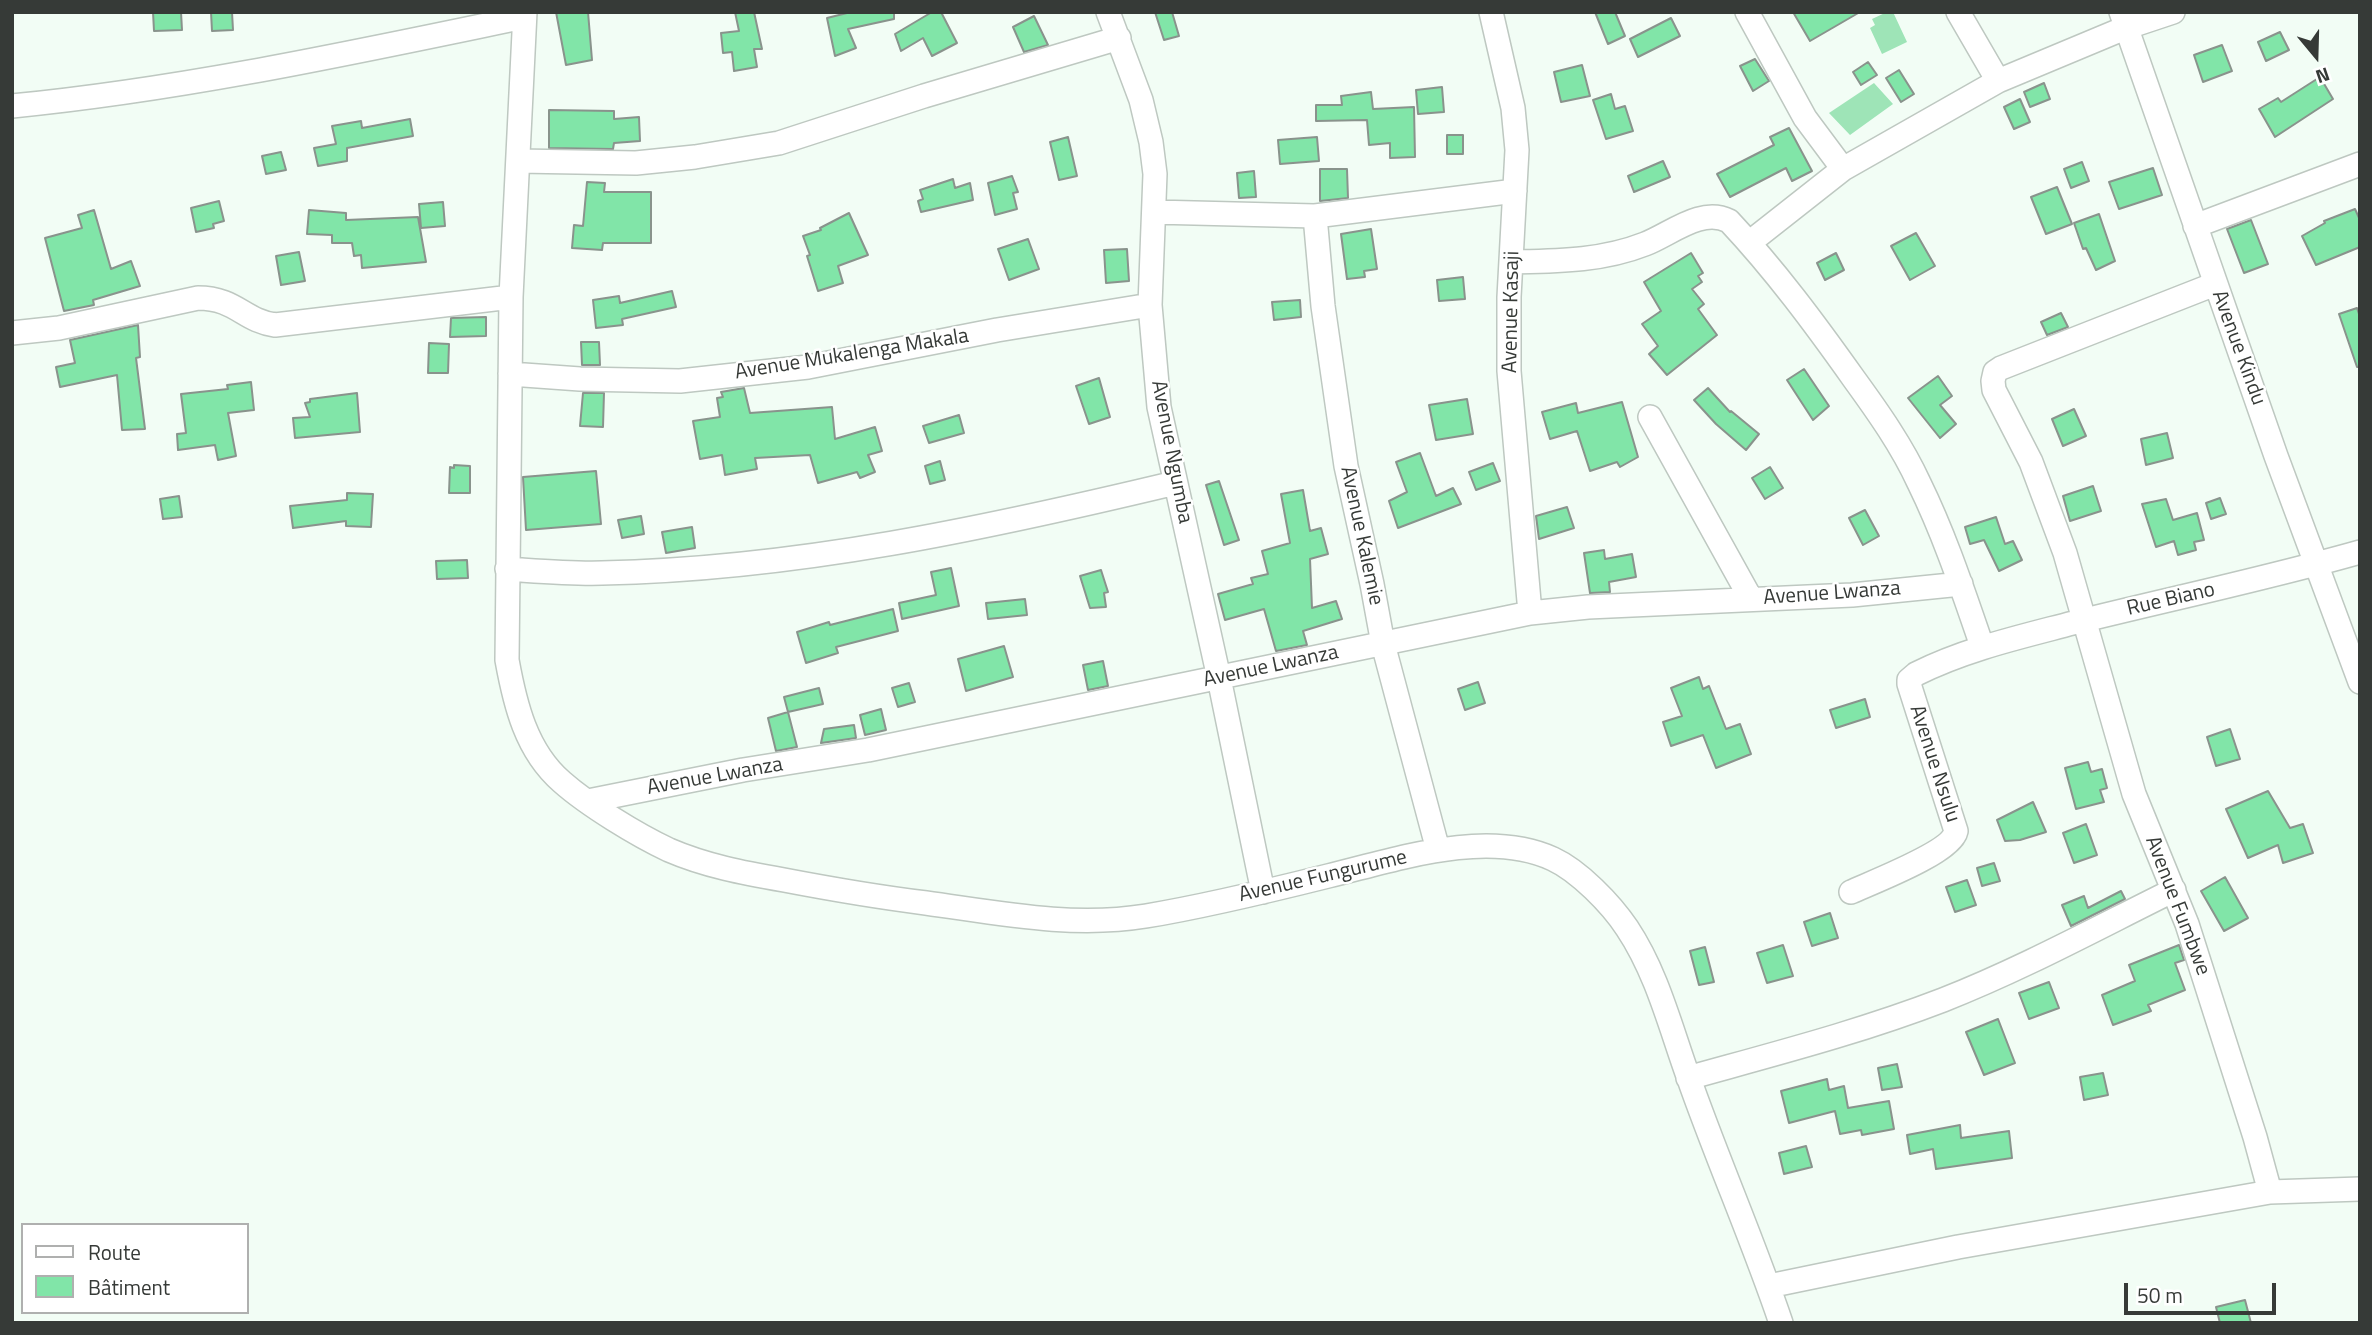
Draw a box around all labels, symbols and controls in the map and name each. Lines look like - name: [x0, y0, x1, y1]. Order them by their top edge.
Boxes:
- north arrow: [2281, 21, 2351, 91]
- text: N: [2312, 60, 2334, 92]
- street label: Avenue Kasaji: [1498, 251, 1526, 373]
- street label: Avenue Kindu: [2206, 287, 2270, 409]
- street label: Avenue Mukalenga Makala: [733, 324, 971, 386]
- street label: Avenue Ngumba: [1145, 378, 1197, 526]
- street label: Avenue Kalemie: [1334, 464, 1388, 608]
- street label: Avenue Lwanza: [1763, 577, 1901, 611]
- street label: Rue Biano: [2124, 578, 2218, 622]
- street label: Avenue Lwanza: [1201, 640, 1341, 694]
- street label: Avenue Nsulu: [1903, 702, 1965, 826]
- street label: Avenue Lwanza: [645, 753, 785, 801]
- street label: Avenue Fumbwe: [2139, 833, 2215, 979]
- street label: Avenue Fungurume: [1236, 845, 1410, 909]
- legend: [21, 1223, 248, 1314]
- text: Route: [88, 1236, 141, 1268]
- scale bar: [2127, 1268, 2279, 1312]
- text: Bâtiment: [88, 1271, 170, 1303]
- text: 50 m: [2137, 1279, 2183, 1311]

